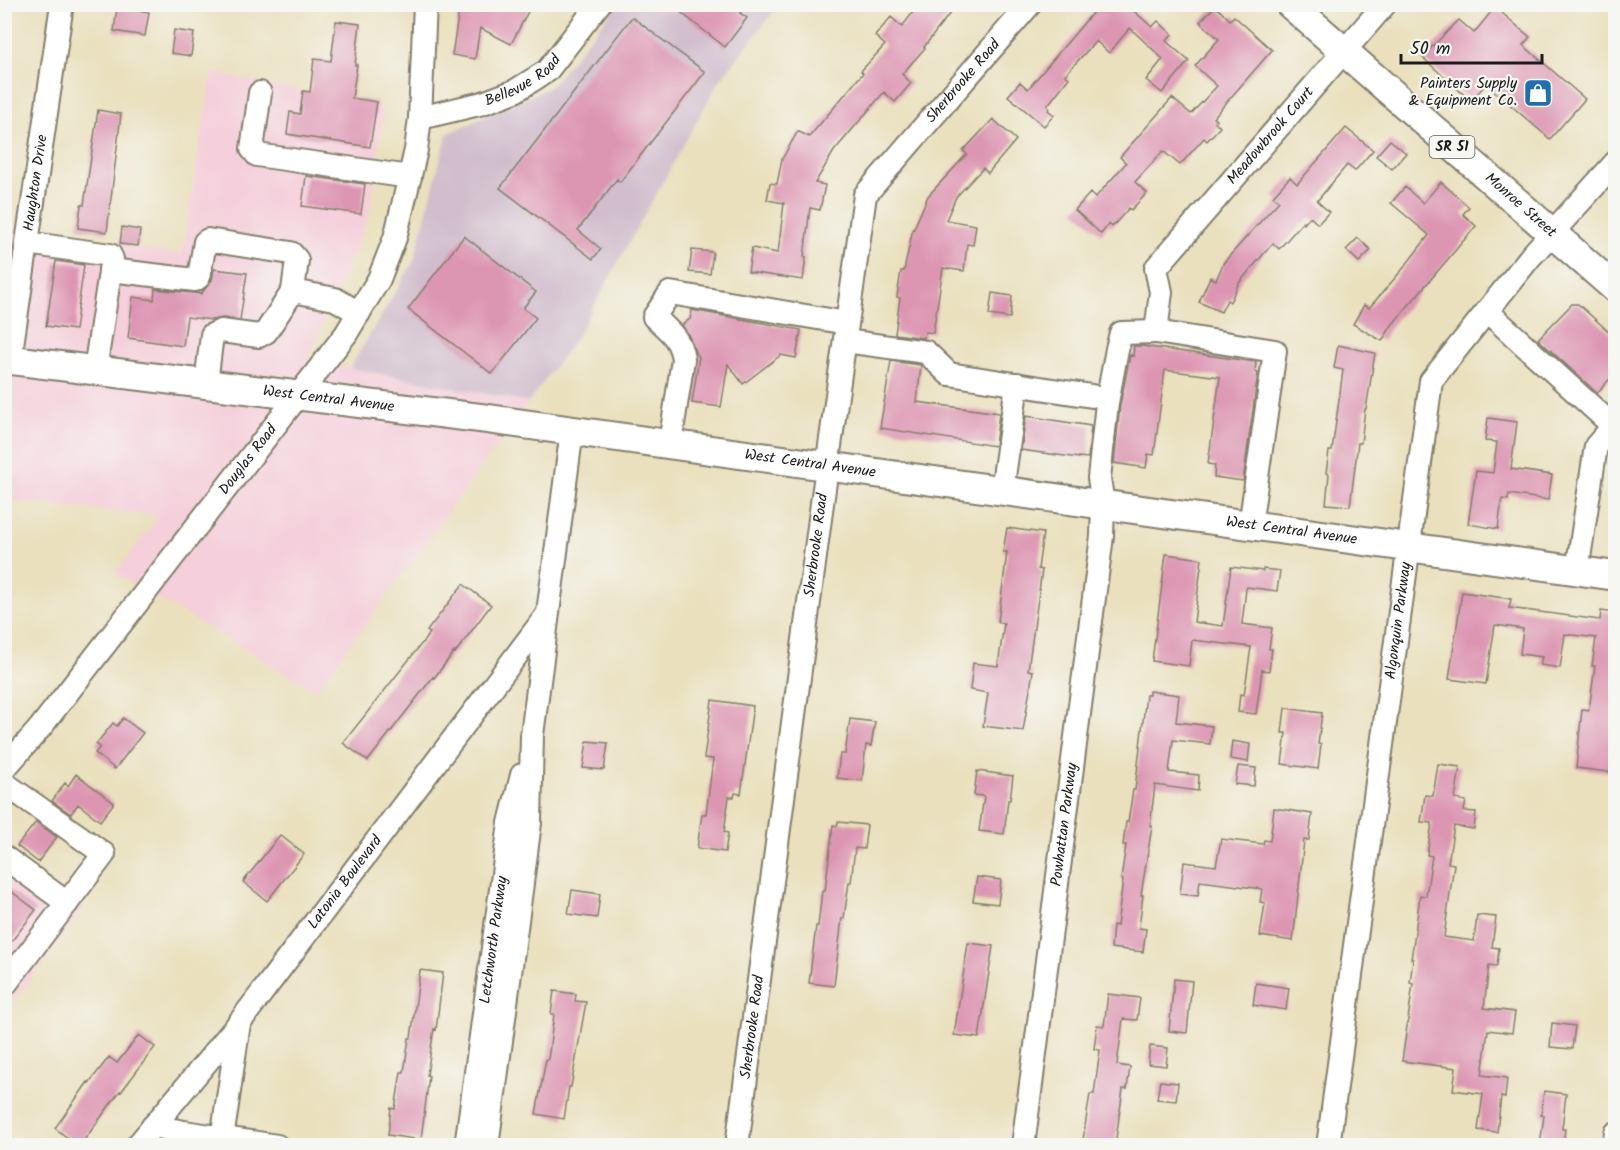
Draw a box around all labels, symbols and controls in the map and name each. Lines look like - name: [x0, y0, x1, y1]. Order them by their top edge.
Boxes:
- scale bar: [1401, 27, 1542, 65]
- street label: Sherbrooke Road: [920, 34, 1007, 128]
- text: 50 m: [1410, 35, 1450, 64]
- street label: Bellevue Road: [481, 49, 568, 113]
- place label: Painters Supply & Equipment Co.: [1409, 72, 1518, 113]
- shop icon: Painters Supply & Equipment Co.: [1522, 77, 1554, 109]
- street label: Meadowbrook Court: [1221, 81, 1320, 190]
- street label: Haughton Drive: [17, 133, 55, 233]
- road number: SR 51: [1430, 136, 1474, 158]
- street label: Monroe Street: [1479, 167, 1562, 244]
- street label: West Central Avenue: [261, 379, 396, 419]
- street label: Douglas Road: [213, 419, 284, 500]
- street label: West Central Avenue: [743, 443, 878, 485]
- street label: Sherbrooke Road: [798, 492, 835, 598]
- street label: West Central Avenue: [1224, 510, 1359, 552]
- street label: Algonquin Parkway: [1379, 560, 1419, 681]
- street label: Powhattan Parkway: [1045, 761, 1085, 888]
- street label: Latonia Boulevard: [302, 830, 389, 934]
- street label: Letchworth Parkway: [474, 874, 515, 1005]
- street label: Sherbrooke Road: [734, 973, 772, 1080]

